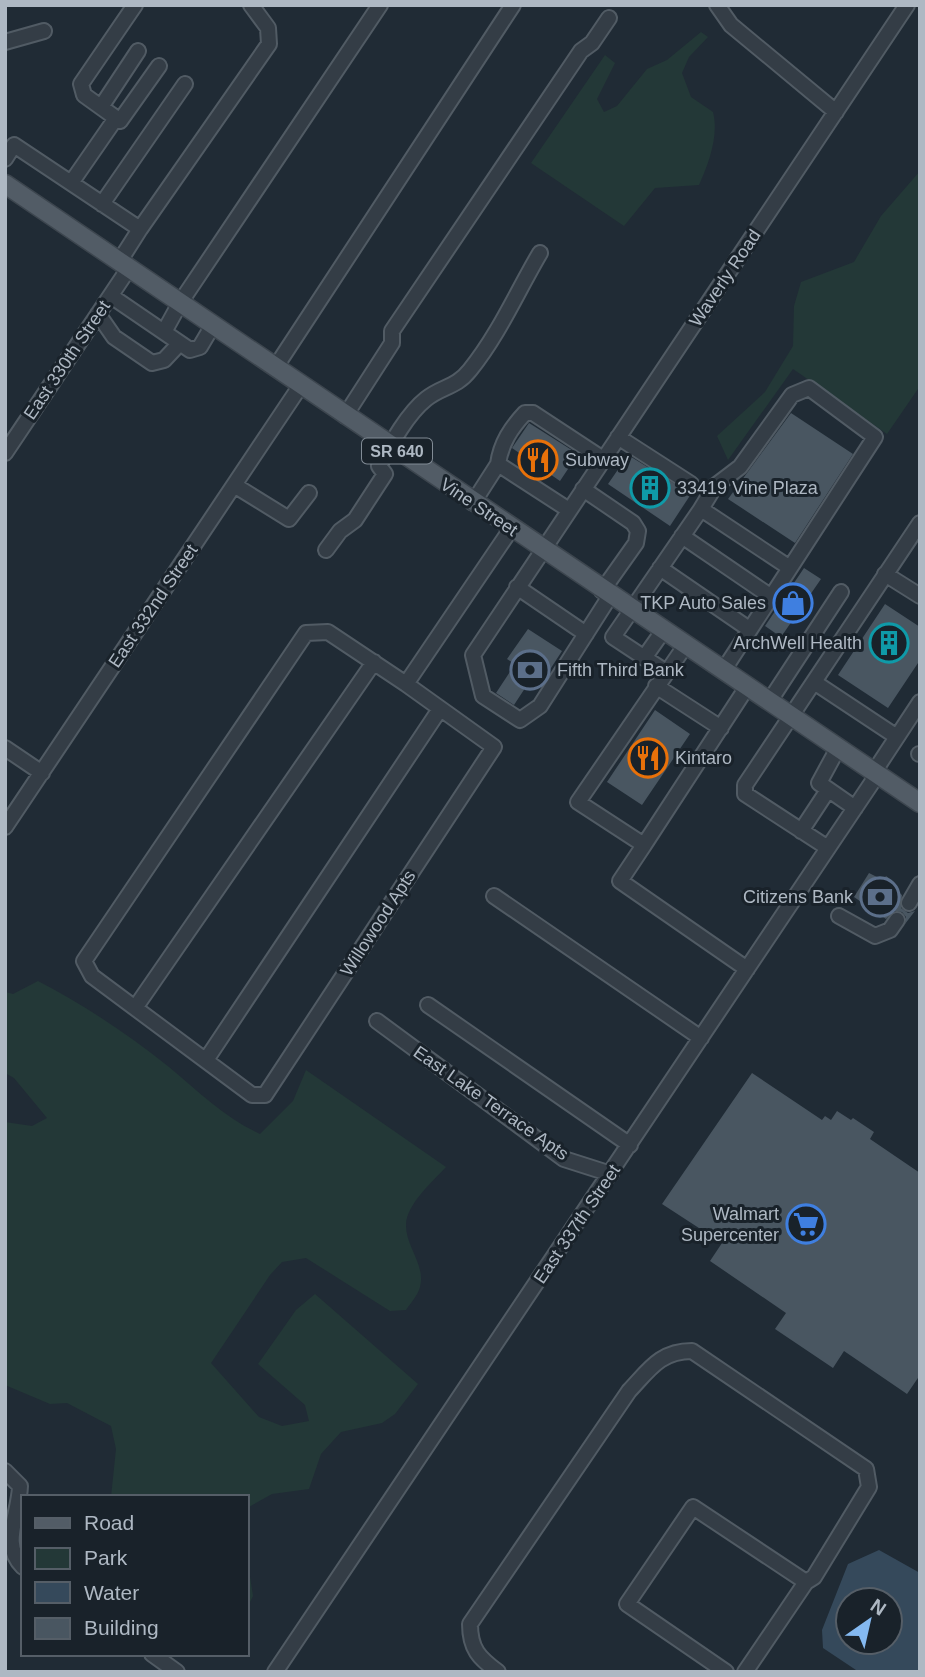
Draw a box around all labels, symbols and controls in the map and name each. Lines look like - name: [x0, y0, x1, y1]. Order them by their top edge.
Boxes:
- street label: Waverly Road: [685, 226, 765, 330]
- street label: East 330th Street: [20, 297, 114, 423]
- road number: SR 640: [362, 438, 432, 464]
- restaurant icon: Subway: [517, 439, 559, 481]
- place label: Subway: [565, 450, 629, 470]
- building icon: 33419 Vine Plaza: [629, 467, 671, 509]
- street label: Vine Street: [437, 474, 521, 540]
- place label: 33419 Vine Plaza: [677, 478, 819, 498]
- street label: East 332nd Street: [104, 541, 202, 671]
- shop icon: TKP Auto Sales: [772, 582, 814, 624]
- place label: TKP Auto Sales: [640, 593, 766, 613]
- building icon: ArchWell Health: [868, 622, 910, 664]
- place label: ArchWell Health: [733, 633, 862, 653]
- bank icon: Fifth Third Bank: [509, 649, 551, 691]
- place label: Fifth Third Bank: [557, 660, 685, 680]
- restaurant icon: Kintaro: [627, 737, 669, 779]
- place label: Kintaro: [675, 748, 732, 768]
- street label: Willowood Apts: [336, 866, 420, 980]
- bank icon: Citizens Bank: [859, 876, 901, 918]
- place label: Citizens Bank: [743, 887, 854, 907]
- street label: East Lake Terrace Apts: [410, 1042, 572, 1164]
- street label: East 337th Street: [530, 1161, 624, 1287]
- supermarket icon: Walmart Supercenter: [785, 1203, 827, 1245]
- place label: Walmart Supercenter: [681, 1204, 779, 1245]
- legend: [21, 1495, 248, 1656]
- text: Road: [84, 1511, 134, 1534]
- text: Park: [84, 1546, 128, 1569]
- text: Water: [84, 1581, 139, 1604]
- north arrow: [834, 1586, 904, 1656]
- text: N: [867, 1595, 890, 1620]
- text: Building: [84, 1616, 159, 1639]

